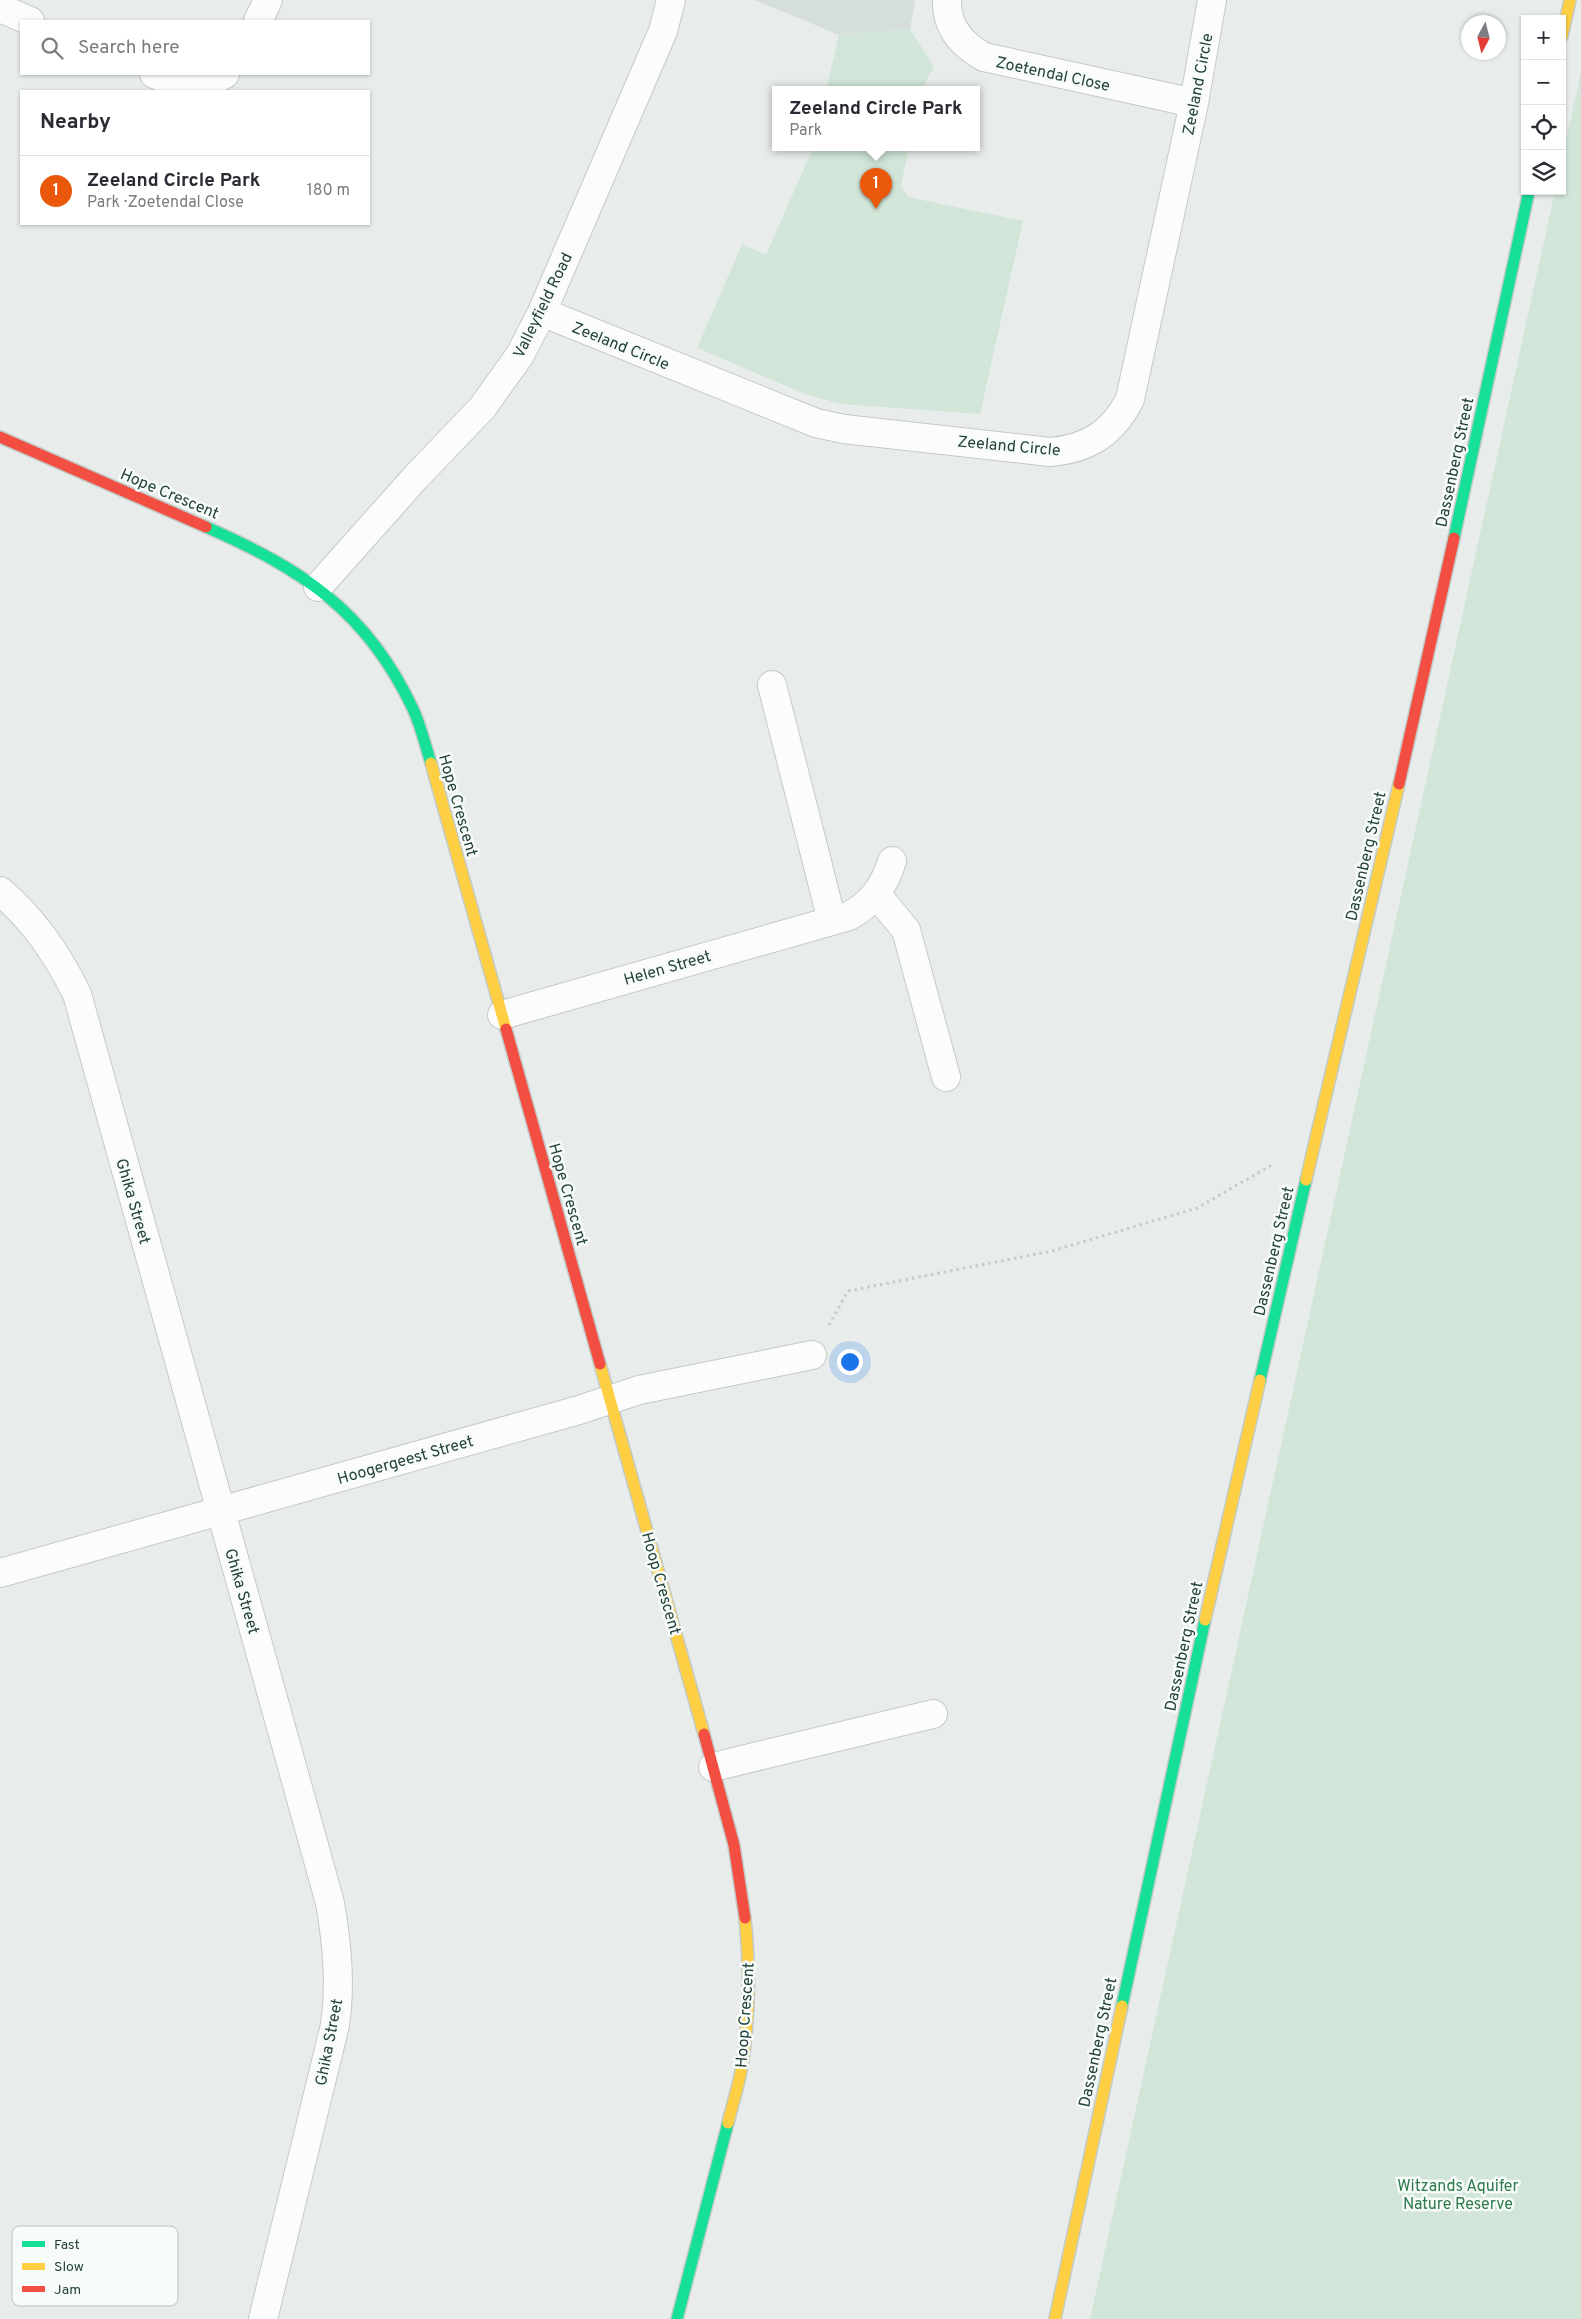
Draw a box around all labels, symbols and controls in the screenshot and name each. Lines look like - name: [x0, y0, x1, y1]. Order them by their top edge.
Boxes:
- north arrow: [1461, 15, 1506, 60]
- map controls: [1521, 15, 1566, 195]
- button: +: [1521, 15, 1566, 60]
- search box: [20, 20, 370, 75]
- street label: Zeeland Circle: [1179, 32, 1219, 137]
- icon: search: [38, 34, 66, 62]
- text: Search here: [78, 36, 180, 60]
- street label: Zoetendal Close: [994, 53, 1112, 97]
- button: −: [1521, 60, 1566, 105]
- popup: [772, 86, 980, 151]
- text: Zeeland Circle Park: [789, 97, 963, 121]
- button: locate: [1521, 105, 1566, 150]
- text: Nearby: [40, 109, 111, 136]
- text: Park: [789, 121, 822, 141]
- button: layers: [1521, 150, 1566, 195]
- pin: 1: [860, 168, 892, 209]
- text: Zeeland Circle Park: [87, 169, 261, 193]
- text: 1: [53, 181, 59, 201]
- text: 180 m: [307, 181, 350, 201]
- text: Park · Zoetendal Close: [87, 193, 244, 213]
- street label: Valleyfield Road: [510, 250, 578, 362]
- street label: Zeeland Circle: [569, 318, 672, 376]
- street label: Dassenberg Street: [1432, 396, 1479, 529]
- street label: Zeeland Circle: [956, 433, 1061, 461]
- street label: Hope Crescent: [117, 465, 222, 525]
- street label: Hope Crescent: [433, 752, 481, 859]
- street label: Dassenberg Street: [1342, 790, 1392, 923]
- street label: Helen Street: [622, 947, 713, 991]
- street label: Hope Crescent: [543, 1141, 591, 1248]
- street label: Ghika Street: [110, 1156, 154, 1247]
- street label: Dassenberg Street: [1250, 1185, 1300, 1318]
- your location: [837, 1349, 863, 1375]
- street label: Hoogergeest Street: [335, 1432, 476, 1490]
- street label: Hoop Crescent: [636, 1530, 684, 1637]
- street label: Ghika Street: [219, 1546, 263, 1637]
- street label: Dassenberg Street: [1161, 1580, 1208, 1713]
- street label: Hoop Crescent: [732, 1962, 760, 2069]
- street label: Dassenberg Street: [1075, 1976, 1122, 2109]
- street label: Ghika Street: [312, 1997, 348, 2088]
- park label: Witzands Aquifer Nature Reserve: [1397, 2177, 1519, 2215]
- legend: [12, 2226, 178, 2306]
- text: Fast: [54, 2237, 80, 2254]
- text: Slow: [54, 2259, 84, 2276]
- text: Jam: [54, 2282, 81, 2299]

